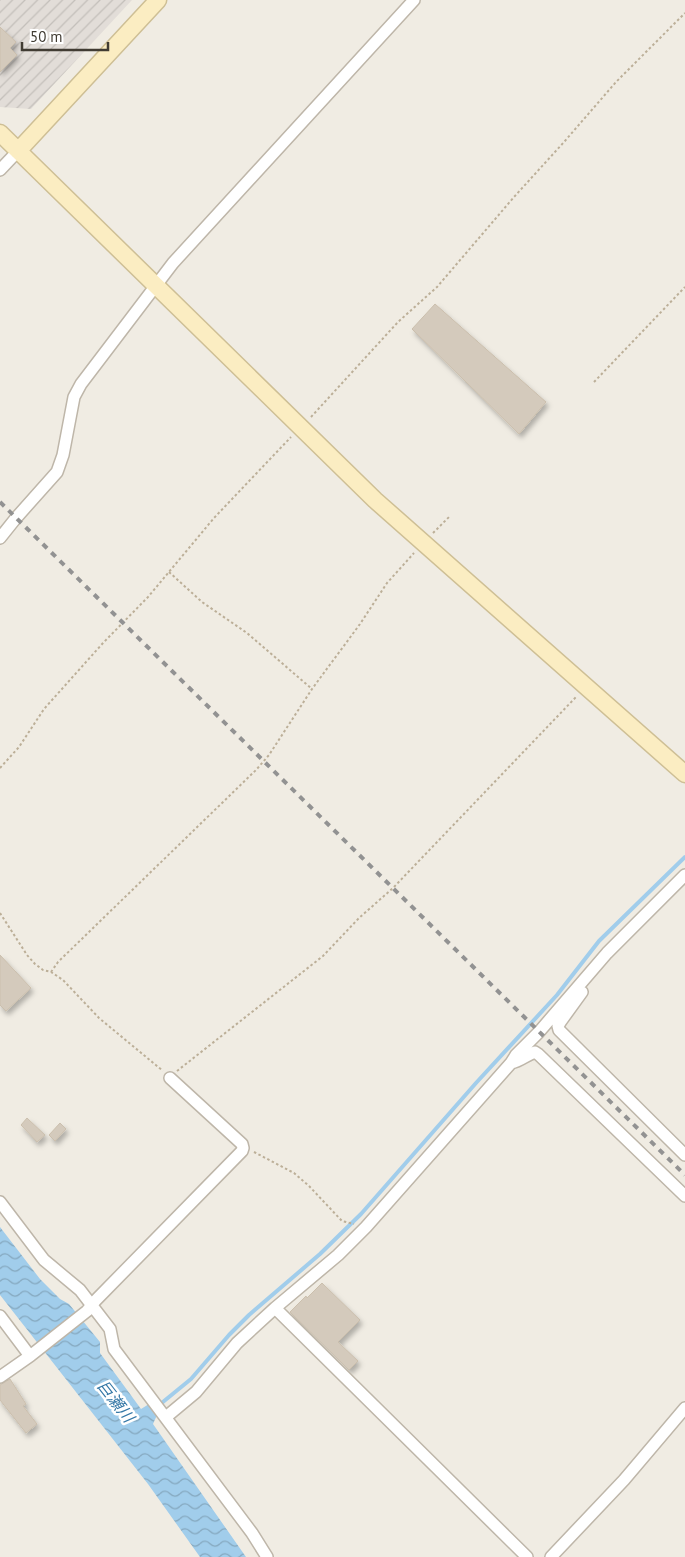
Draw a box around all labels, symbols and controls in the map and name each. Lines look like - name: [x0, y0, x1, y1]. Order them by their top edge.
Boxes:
- scale bar: [22, 20, 109, 52]
- text: 50 m: [30, 27, 63, 46]
- water label: 巨瀬川: [93, 1376, 140, 1428]

